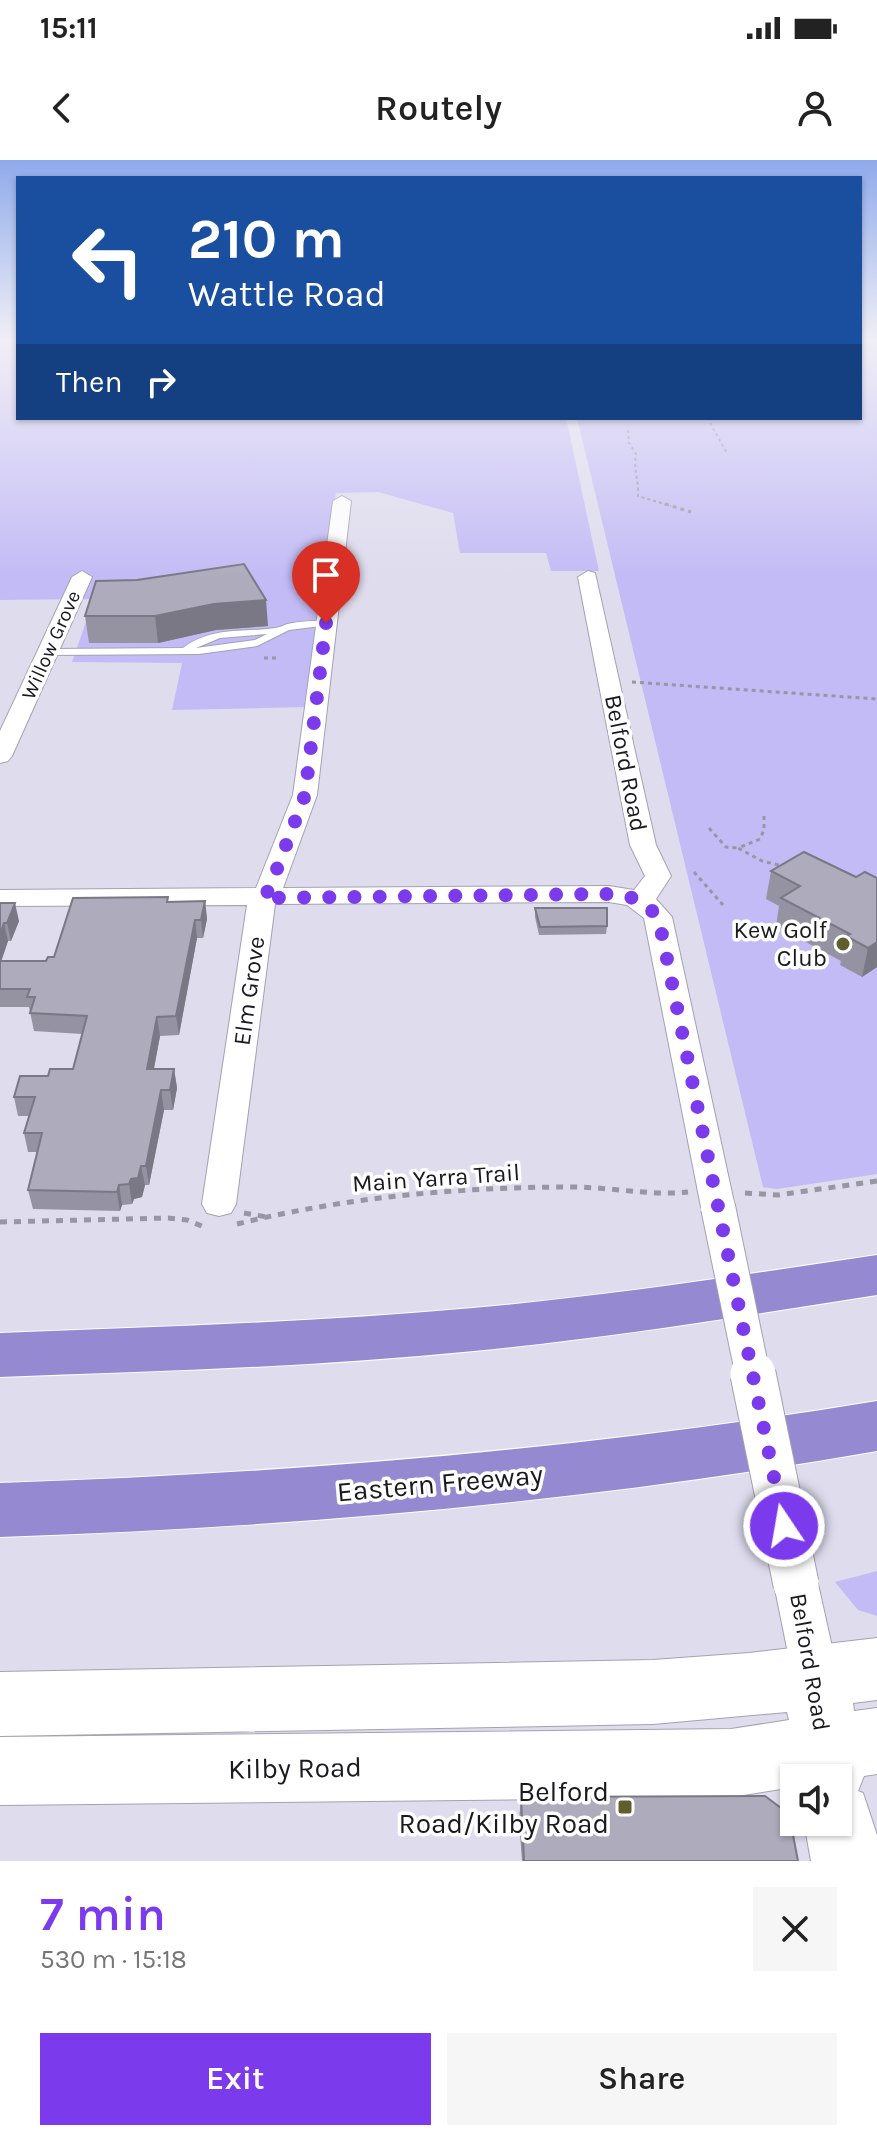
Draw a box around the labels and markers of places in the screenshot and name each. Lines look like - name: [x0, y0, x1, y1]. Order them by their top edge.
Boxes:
- pin: [292, 541, 360, 623]
- place label: Kew Golf Club: [733, 916, 828, 972]
- marker: Kew Golf Club: [834, 935, 852, 953]
- place label: Belford Road/Kilby Road: [399, 1775, 609, 1840]
- marker: Belford Road/Kilby Road: [616, 1798, 634, 1816]

